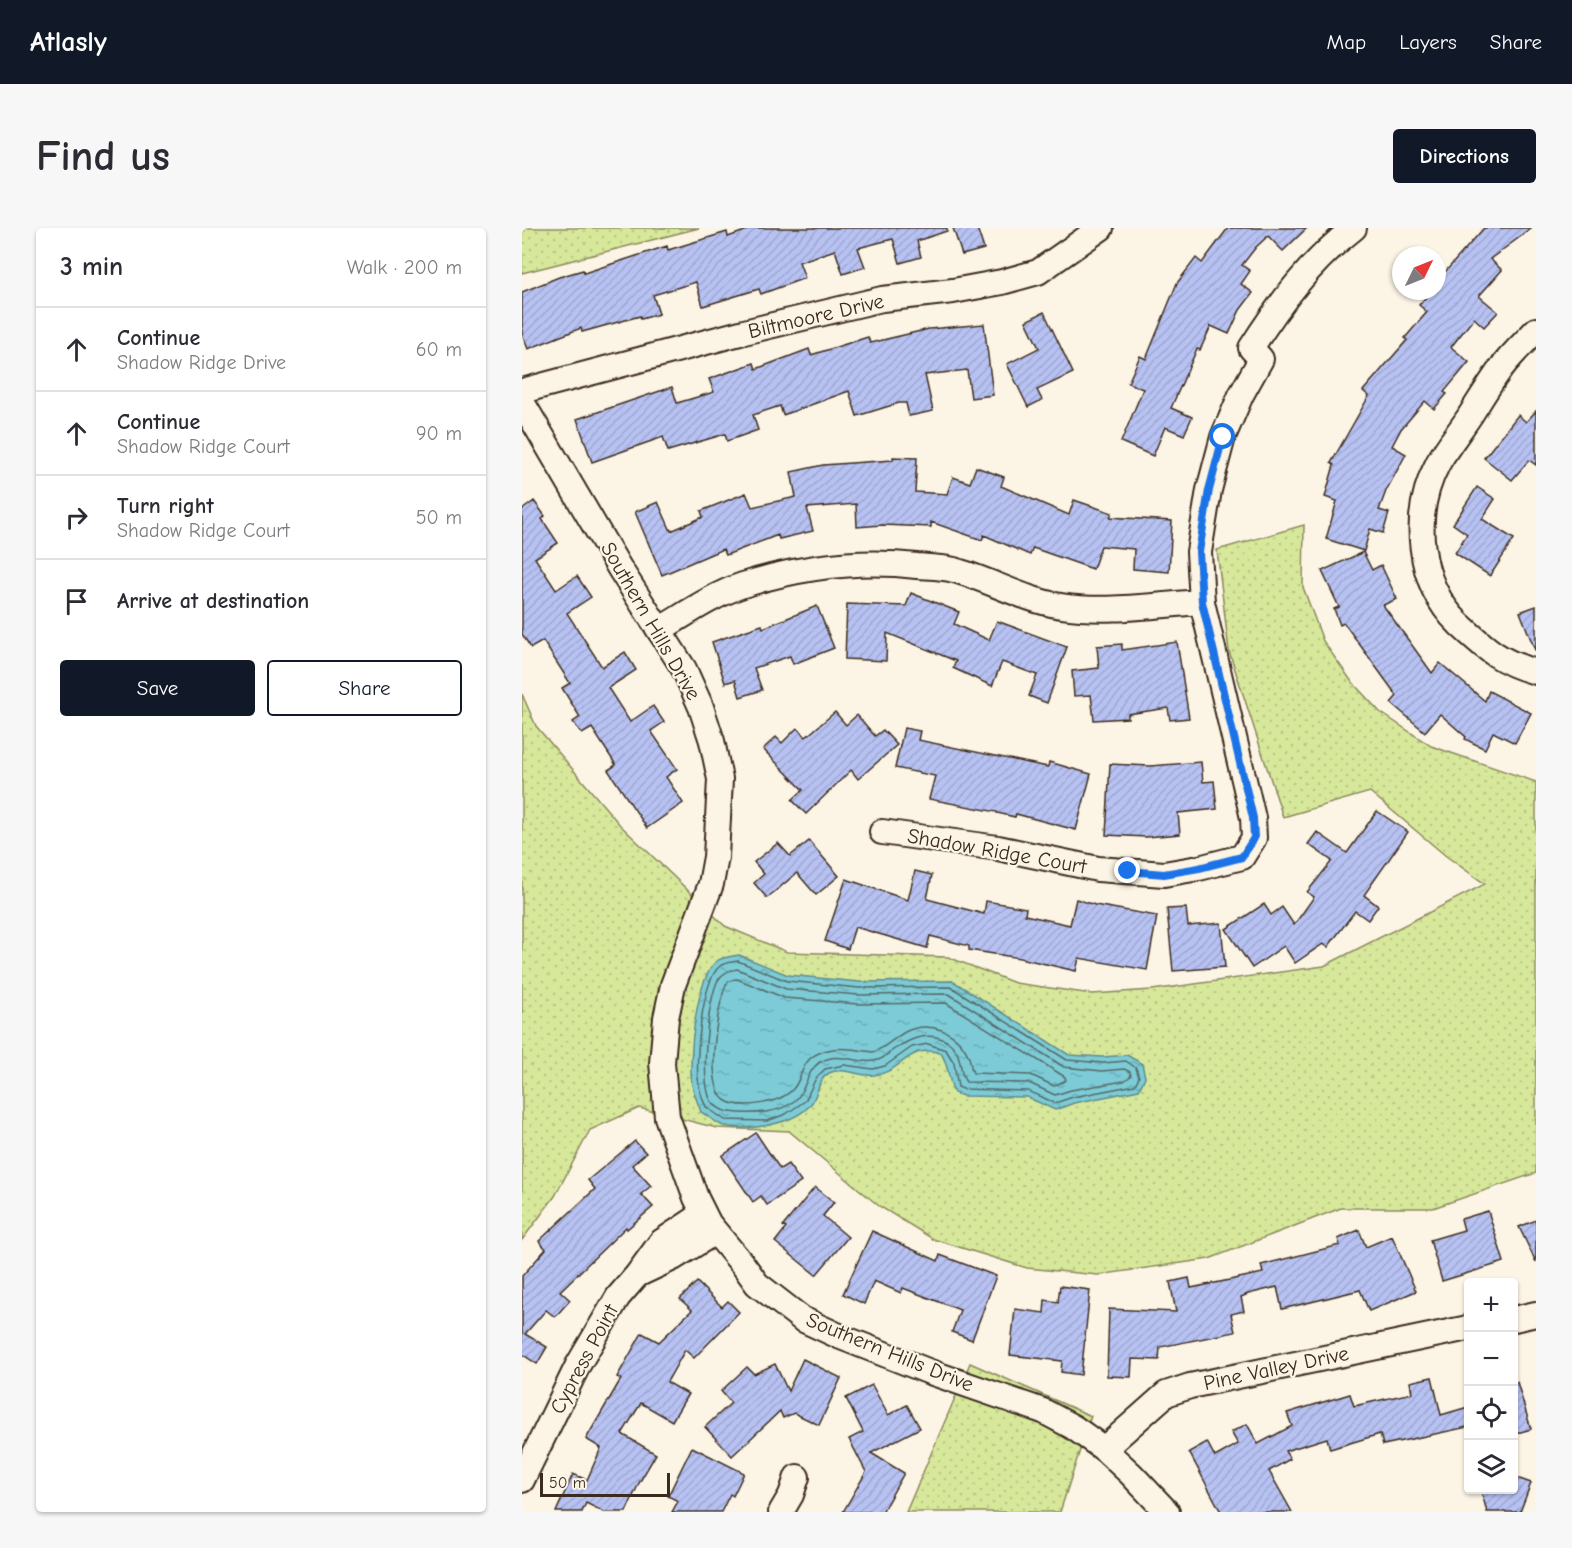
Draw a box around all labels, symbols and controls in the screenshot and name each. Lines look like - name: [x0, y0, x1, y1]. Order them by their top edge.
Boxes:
- text: Atlasly: [30, 26, 107, 58]
- text: Map: [1327, 30, 1366, 54]
- text: Layers: [1399, 30, 1457, 54]
- text: Share: [1490, 30, 1542, 54]
- button: Directions: [1393, 129, 1536, 183]
- text: Find us: [36, 132, 170, 181]
- north arrow: [1392, 246, 1446, 300]
- text: 3 min: [60, 252, 123, 282]
- text: Walk · 200 m: [347, 256, 462, 279]
- street label: Biltmoore Drive: [746, 289, 886, 343]
- text: Continue: [117, 325, 200, 351]
- icon: ahead: [60, 333, 93, 366]
- text: 60 m: [416, 338, 462, 361]
- text: Shadow Ridge Drive: [117, 351, 286, 374]
- text: Continue: [117, 409, 200, 435]
- icon: ahead: [60, 417, 93, 450]
- text: 90 m: [416, 422, 462, 445]
- route start: [1209, 423, 1235, 449]
- text: Shadow Ridge Court: [117, 435, 290, 458]
- text: Turn right: [117, 493, 214, 519]
- icon: right: [60, 501, 93, 534]
- text: 50 m: [416, 506, 462, 529]
- text: Shadow Ridge Court: [117, 519, 290, 542]
- street label: Southern Hills Drive: [596, 538, 706, 704]
- icon: arrive: [60, 585, 93, 618]
- text: Arrive at destination: [117, 588, 309, 614]
- button: Save: [60, 660, 255, 716]
- button: Share: [267, 660, 462, 716]
- street label: Shadow Ridge Court: [906, 823, 1089, 879]
- route end: [1114, 857, 1140, 883]
- map controls: [1464, 1278, 1518, 1494]
- button: +: [1464, 1278, 1518, 1332]
- street label: Cypress Point: [545, 1299, 623, 1418]
- street label: Southern Hills Drive: [803, 1307, 977, 1397]
- button: −: [1464, 1332, 1518, 1386]
- street label: Pine Valley Drive: [1201, 1341, 1351, 1395]
- button: locate: [1464, 1386, 1518, 1440]
- button: layers: [1464, 1440, 1518, 1494]
- scale bar: [540, 1470, 670, 1498]
- text: 50 m: [549, 1474, 586, 1492]

